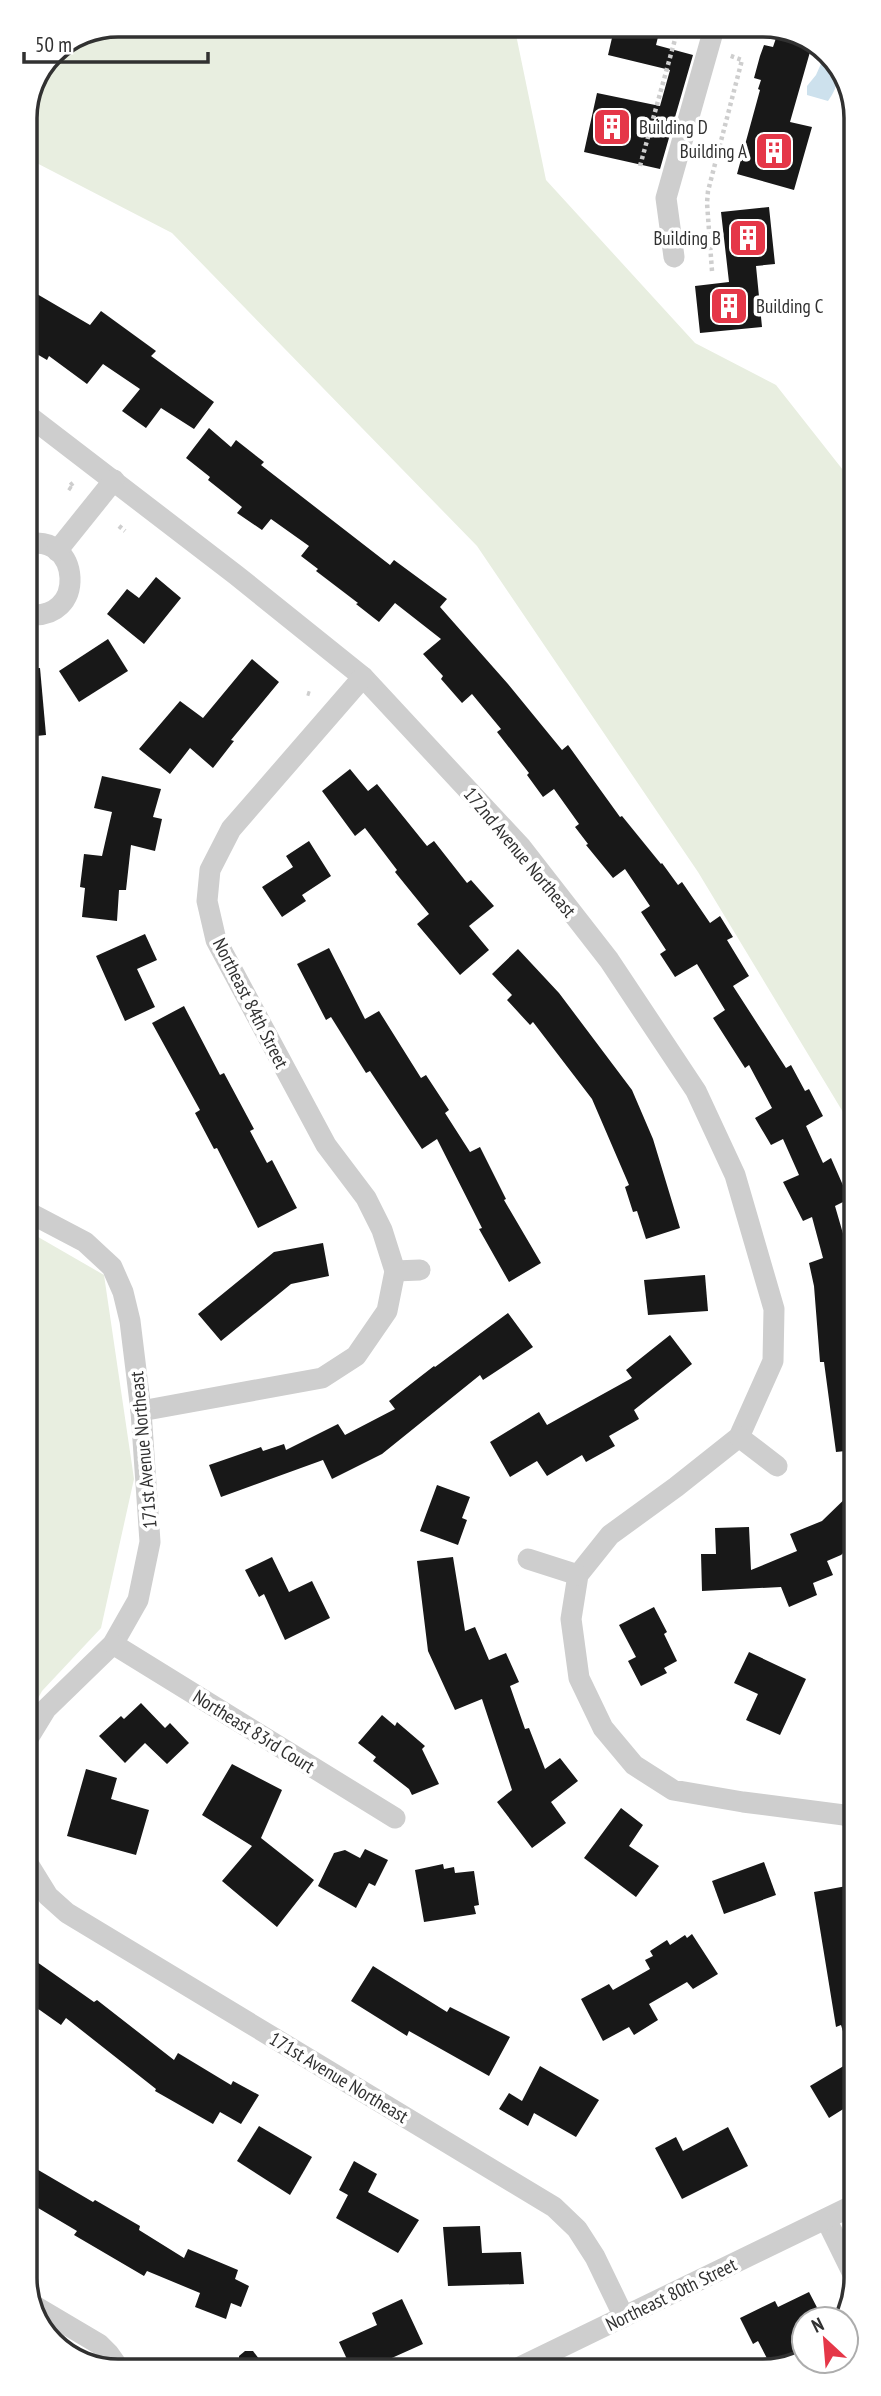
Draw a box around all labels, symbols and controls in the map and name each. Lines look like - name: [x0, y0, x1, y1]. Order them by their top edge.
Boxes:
- scale bar: [24, 21, 208, 65]
- text: 50 m: [35, 31, 72, 58]
- building icon: Building D: [591, 106, 633, 148]
- place label: Building D: [639, 115, 708, 139]
- building icon: Building A: [753, 130, 795, 172]
- place label: Building A: [680, 139, 747, 163]
- building icon: Building B: [727, 217, 769, 259]
- place label: Building B: [653, 226, 721, 250]
- building icon: Building C: [708, 285, 750, 327]
- place label: Building C: [756, 294, 824, 318]
- street label: 172nd Avenue Northeast: [459, 782, 582, 923]
- street label: Northeast 84th Street: [208, 934, 294, 1073]
- street label: 171st Avenue Northeast: [124, 1370, 162, 1530]
- street label: Northeast 83rd Court: [189, 1684, 320, 1778]
- street label: 171st Avenue Northeast: [265, 2026, 413, 2128]
- street label: Northeast 80th Street: [602, 2252, 741, 2336]
- north arrow: [790, 2305, 860, 2375]
- text: N: [808, 2312, 827, 2338]

